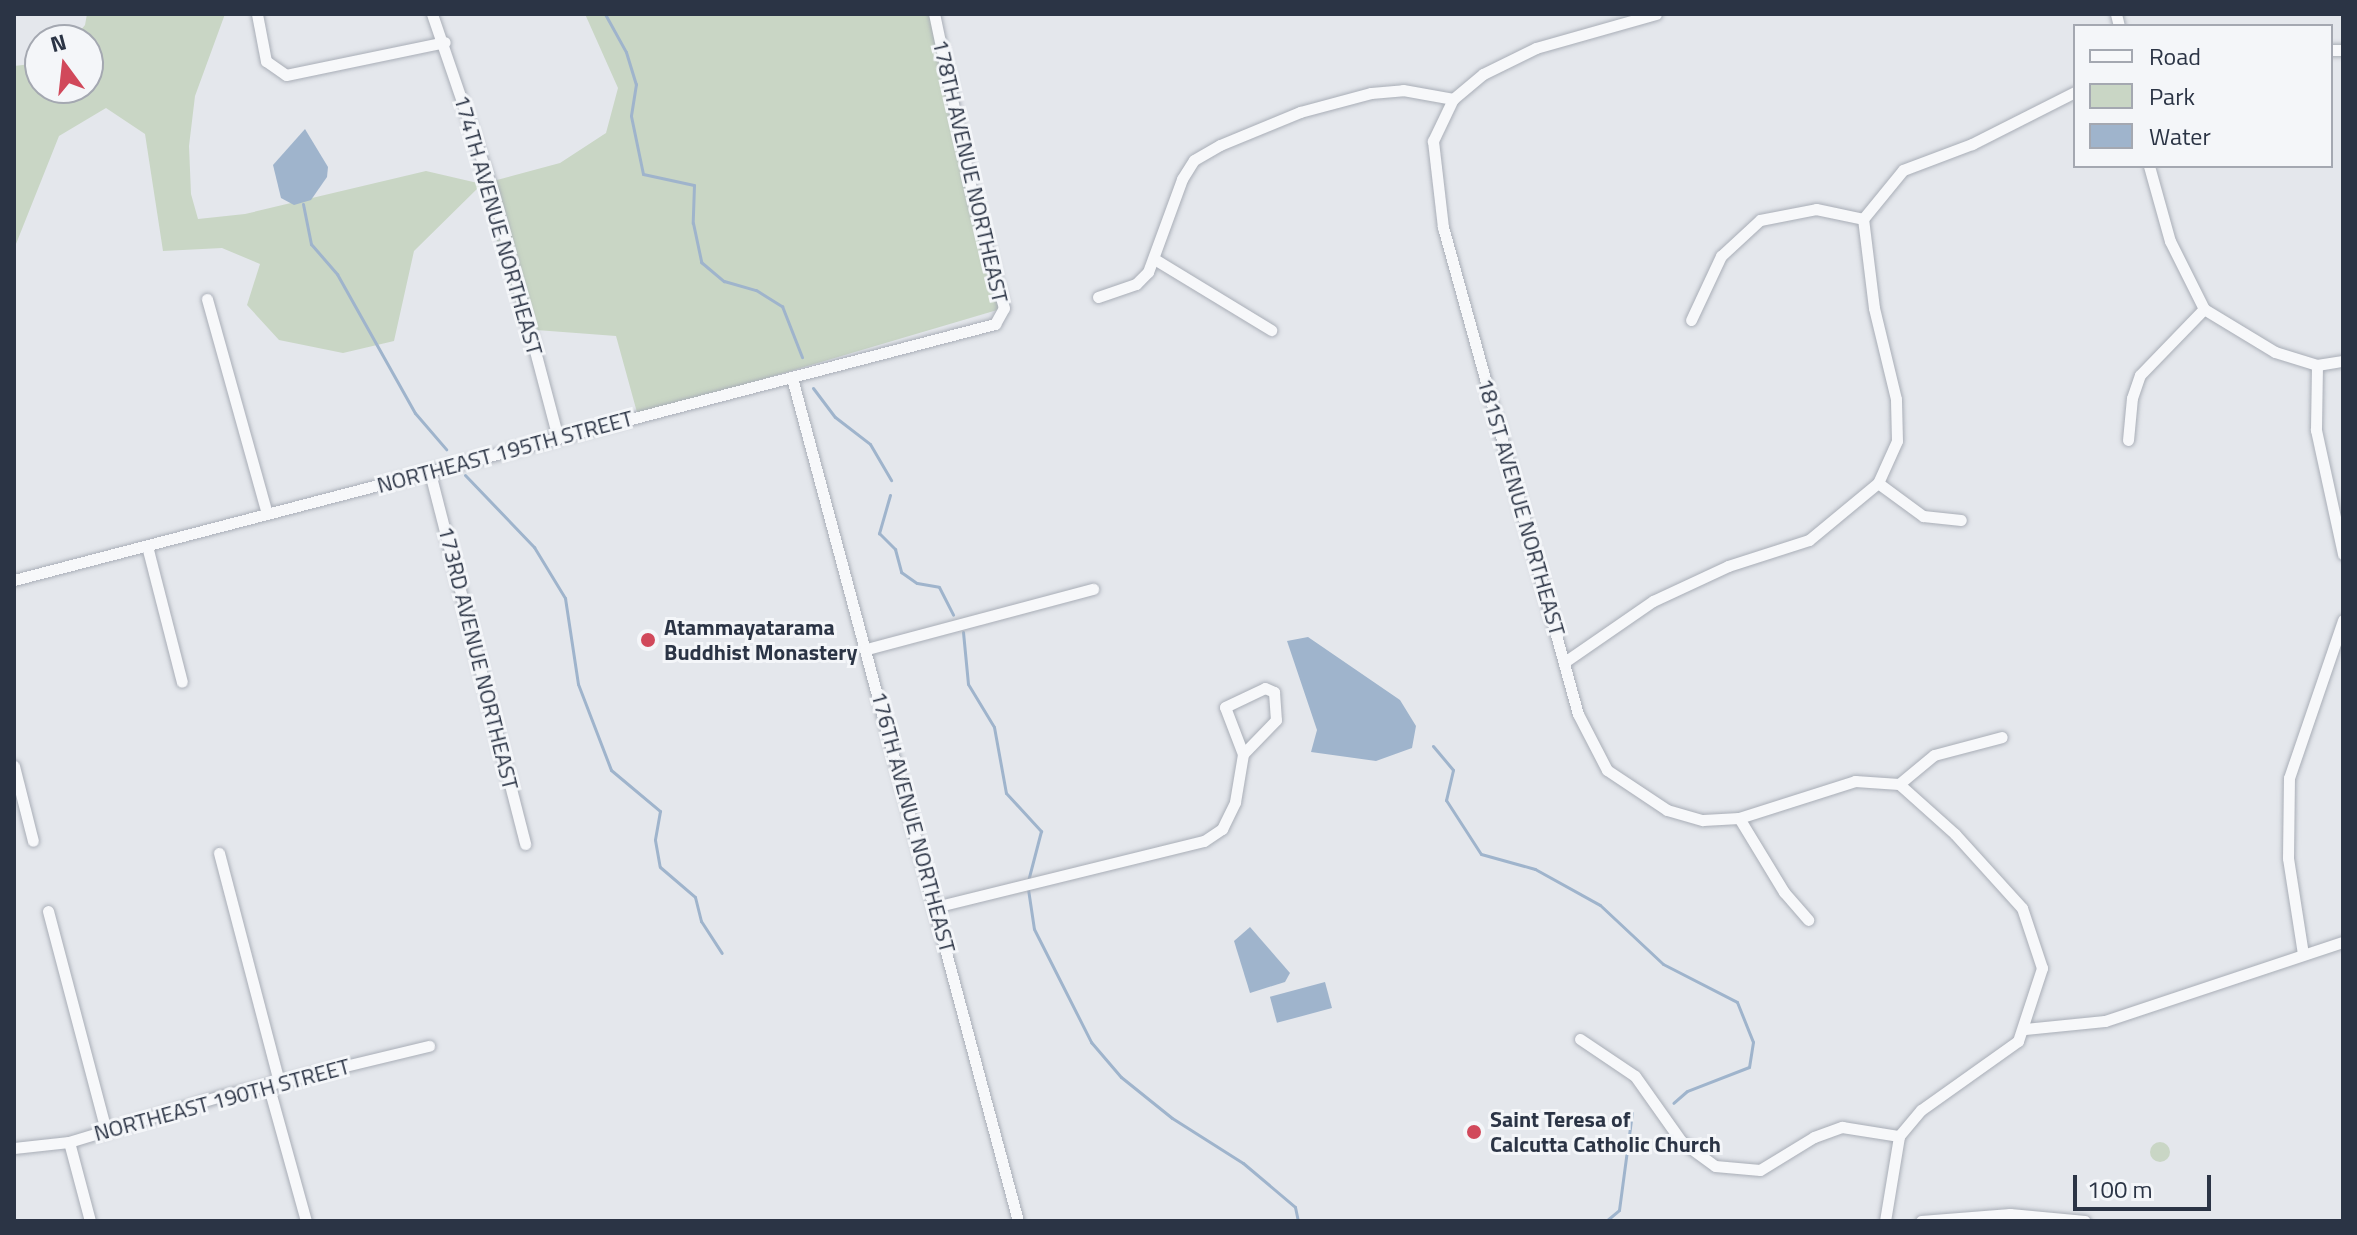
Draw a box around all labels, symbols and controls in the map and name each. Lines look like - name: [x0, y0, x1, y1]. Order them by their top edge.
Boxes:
- north arrow: [24, 24, 104, 104]
- text: N: [47, 24, 70, 61]
- legend: [2073, 24, 2333, 168]
- street label: 178TH AVENUE NORTHEAST: [927, 37, 1013, 305]
- text: Road: [2149, 38, 2201, 74]
- text: Park: [2149, 78, 2195, 114]
- street label: 174TH AVENUE NORTHEAST: [448, 92, 548, 358]
- text: Water: [2149, 118, 2211, 154]
- street label: 181ST AVENUE NORTHEAST: [1472, 375, 1570, 639]
- street label: NORTHEAST 195TH STREET: [374, 405, 636, 499]
- street label: 173RD AVENUE NORTHEAST: [432, 523, 524, 793]
- place label: Atammayatarama Buddhist Monastery: [664, 614, 857, 666]
- marker: Atammayatarama Buddhist Monastery: [639, 631, 657, 649]
- street label: 176TH AVENUE NORTHEAST: [865, 688, 961, 956]
- street label: NORTHEAST 190TH STREET: [91, 1053, 353, 1147]
- place label: Saint Teresa of Calcutta Catholic Church: [1490, 1106, 1721, 1158]
- marker: Saint Teresa of Calcutta Catholic Church: [1465, 1123, 1483, 1141]
- scale bar: [2077, 1159, 2215, 1209]
- text: 100 m: [2087, 1171, 2153, 1207]

